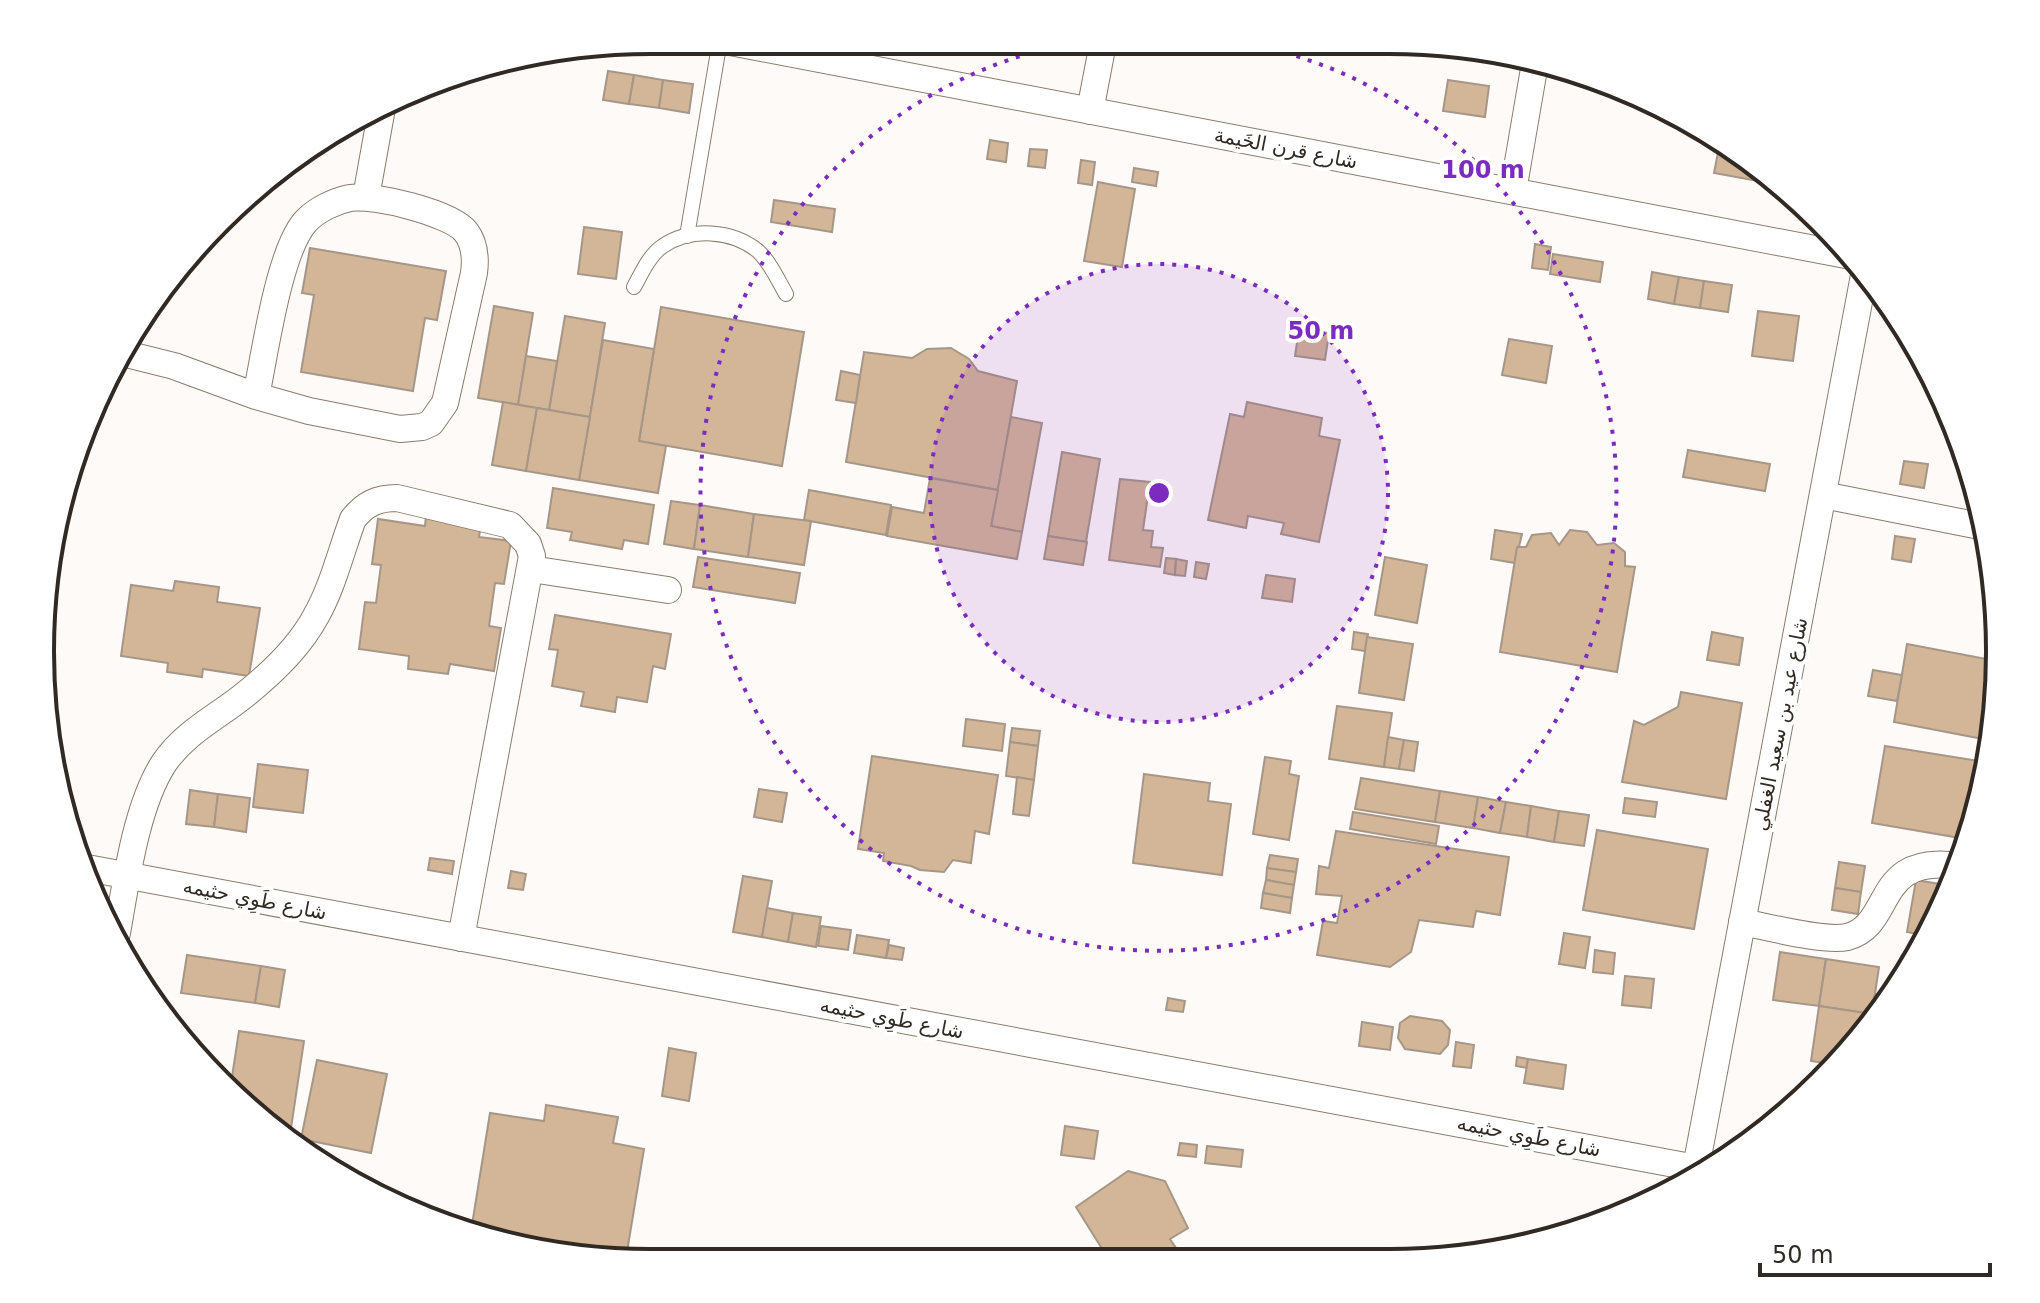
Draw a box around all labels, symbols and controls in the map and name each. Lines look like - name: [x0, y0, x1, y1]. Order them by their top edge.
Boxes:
- street label: شارع قرن الخَيمة: [1212, 122, 1360, 174]
- text: 100 m: [1441, 156, 1525, 184]
- text: 50 m: [1288, 317, 1354, 345]
- centre of rings: [1145, 479, 1173, 507]
- street label: شارع عيد بن سعيد الغفلي: [1748, 615, 1813, 833]
- street label: شارع طَوِي حثيمه: [181, 873, 329, 928]
- street label: شارع طَوِي حثيمه: [818, 992, 966, 1047]
- street label: شارع طَوِي حثيمه: [1455, 1110, 1603, 1165]
- scale bar: [1760, 1227, 1990, 1277]
- text: 50 m: [1772, 1241, 1834, 1269]

